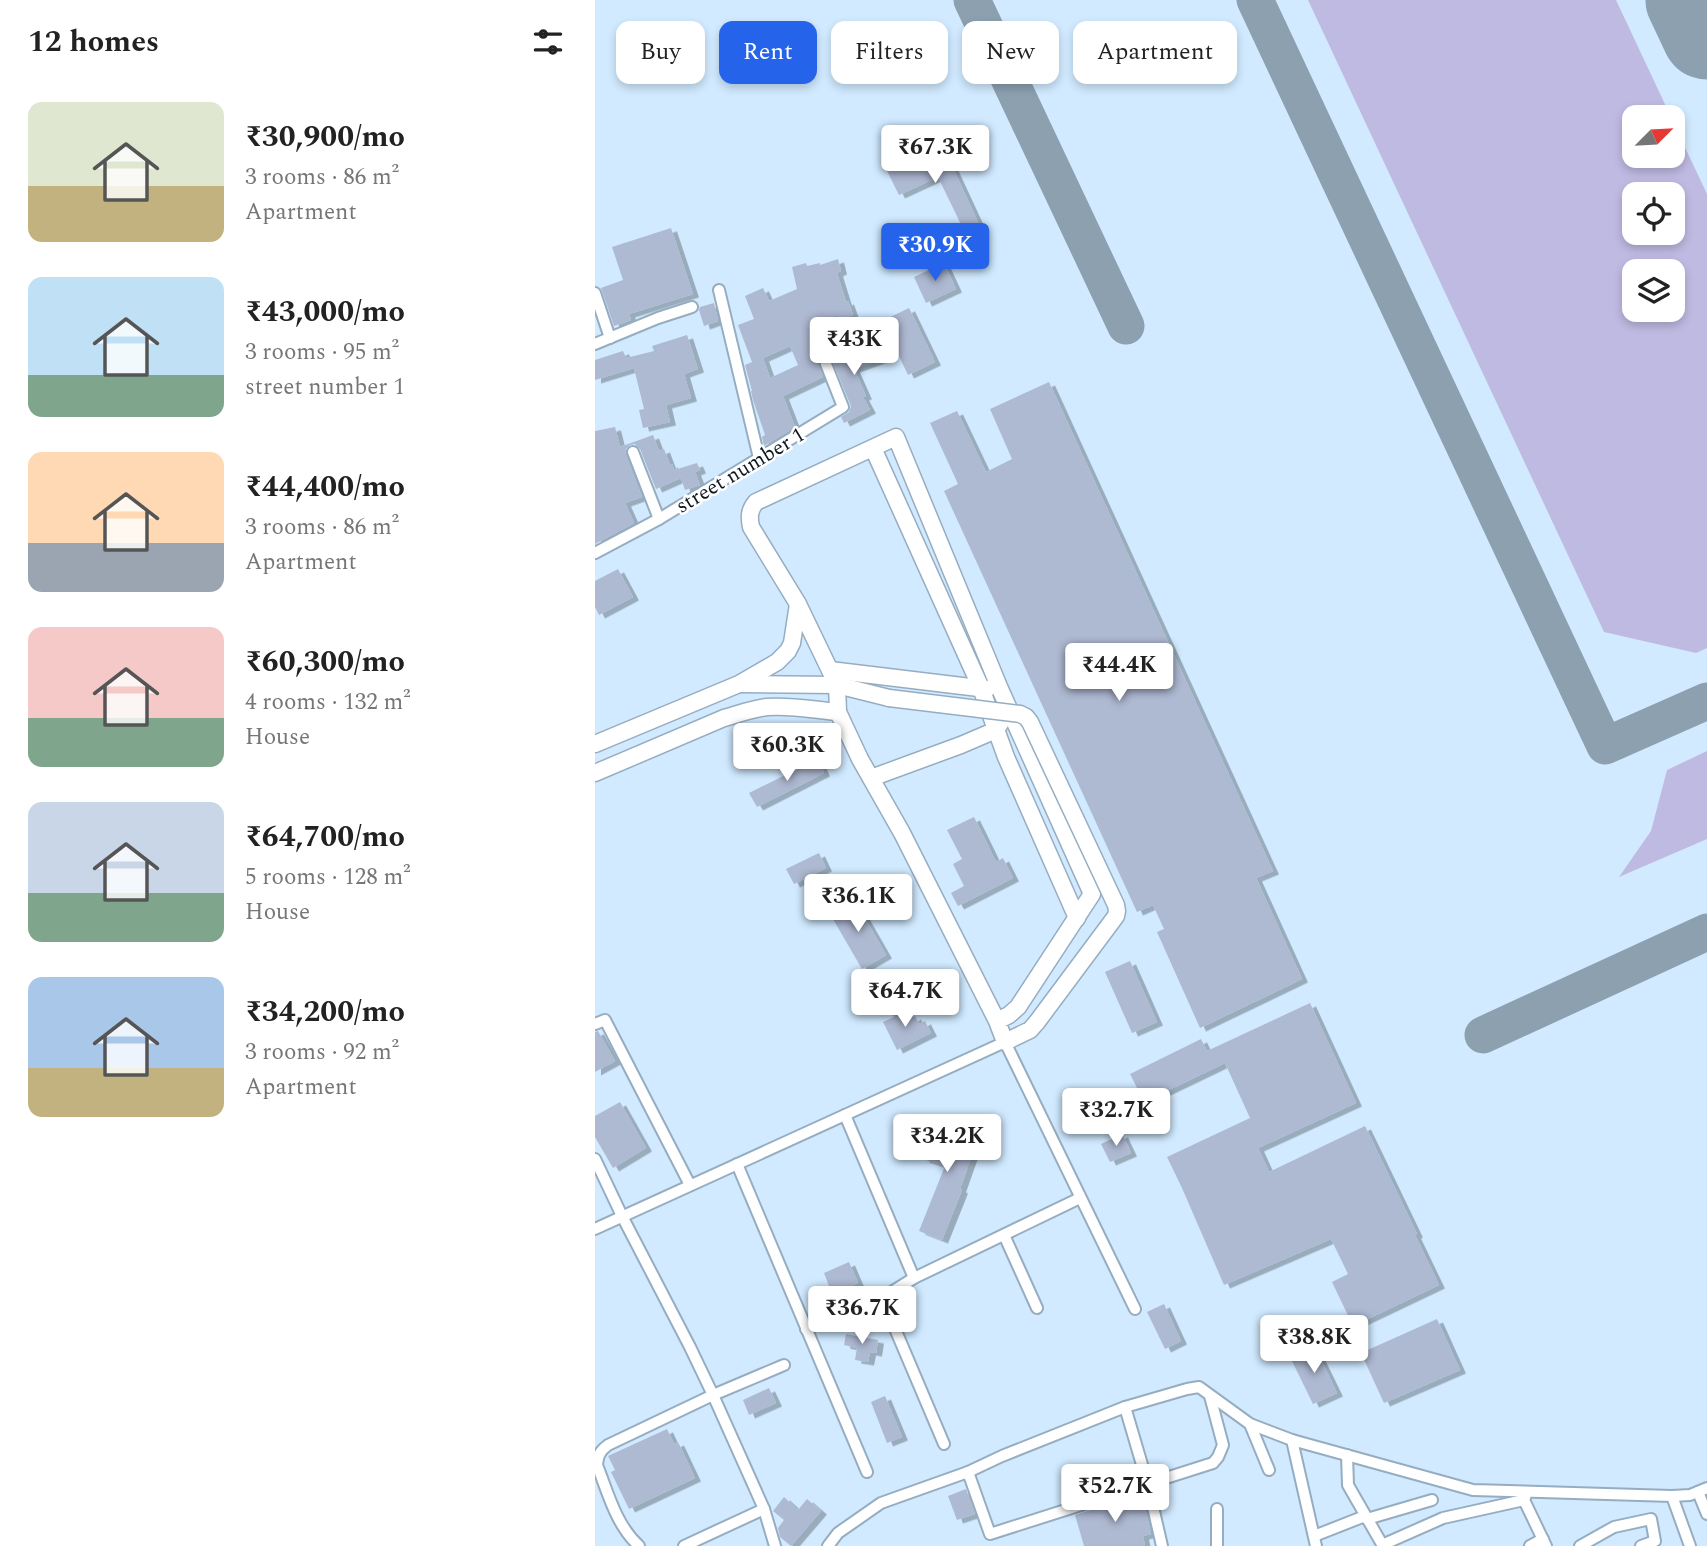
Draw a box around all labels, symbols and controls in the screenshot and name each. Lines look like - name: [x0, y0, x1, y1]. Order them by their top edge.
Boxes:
- text: 12 homes: [28, 19, 159, 65]
- chip: Buy: [616, 21, 705, 84]
- chip: Rent: [719, 21, 817, 84]
- chip: Filters: [831, 21, 948, 84]
- chip: New: [962, 21, 1059, 84]
- chip: Apartment: [1073, 21, 1237, 84]
- icon: filters: [529, 23, 567, 61]
- north arrow: [1622, 105, 1685, 168]
- map controls: [1622, 105, 1685, 322]
- text: ₹30,900/mo: [245, 114, 405, 160]
- pin: ₹67.3K: [878, 125, 992, 185]
- icon: home: [84, 130, 168, 214]
- text: ₹67.3K: [897, 130, 973, 165]
- text: 3 rooms · 86 m²: [245, 160, 399, 195]
- button: locate: [1622, 182, 1685, 245]
- text: Apartment: [245, 195, 357, 230]
- pin: ₹30.9K: [878, 224, 992, 283]
- text: ₹30.9K: [897, 228, 973, 263]
- button: layers: [1622, 259, 1685, 322]
- text: ₹43,000/mo: [245, 289, 405, 335]
- icon: home: [84, 305, 168, 389]
- pin: ₹43K: [813, 318, 895, 377]
- text: ₹43K: [826, 322, 882, 357]
- text: 3 rooms · 95 m²: [245, 335, 399, 370]
- text: street number 1: [245, 370, 405, 405]
- street label: street number 1: [670, 420, 811, 522]
- text: ₹44,400/mo: [245, 464, 405, 510]
- icon: home: [84, 480, 168, 564]
- text: 3 rooms · 86 m²: [245, 510, 399, 545]
- text: Apartment: [245, 545, 357, 580]
- text: ₹60,300/mo: [245, 639, 405, 685]
- pin: ₹44.4K: [1062, 644, 1176, 703]
- text: ₹44.4K: [1081, 648, 1157, 683]
- icon: home: [84, 655, 168, 739]
- text: 4 rooms · 132 m²: [245, 685, 411, 720]
- text: House: [245, 720, 310, 755]
- pin: ₹60.3K: [730, 724, 844, 783]
- text: ₹60.3K: [749, 728, 825, 763]
- text: ₹64,700/mo: [245, 814, 405, 860]
- icon: home: [84, 830, 168, 914]
- text: 5 rooms · 128 m²: [245, 860, 411, 895]
- pin: ₹36.1K: [801, 874, 915, 934]
- text: ₹36.1K: [820, 879, 896, 914]
- text: House: [245, 895, 310, 930]
- pin: ₹64.7K: [848, 970, 962, 1029]
- text: ₹64.7K: [867, 974, 943, 1009]
- text: ₹34,200/mo: [245, 989, 405, 1035]
- icon: home: [84, 1005, 168, 1089]
- text: 3 rooms · 92 m²: [245, 1035, 399, 1070]
- text: Apartment: [245, 1070, 357, 1105]
- pin: ₹32.7K: [1059, 1088, 1173, 1148]
- text: ₹32.7K: [1078, 1093, 1154, 1128]
- pin: ₹34.2K: [890, 1114, 1004, 1174]
- text: ₹34.2K: [909, 1119, 985, 1154]
- pin: ₹36.7K: [805, 1286, 919, 1346]
- text: ₹36.7K: [824, 1291, 900, 1326]
- pin: ₹38.8K: [1257, 1316, 1371, 1375]
- text: ₹38.8K: [1276, 1320, 1352, 1355]
- pin: ₹52.7K: [1058, 1464, 1172, 1524]
- text: ₹52.7K: [1077, 1469, 1153, 1504]

